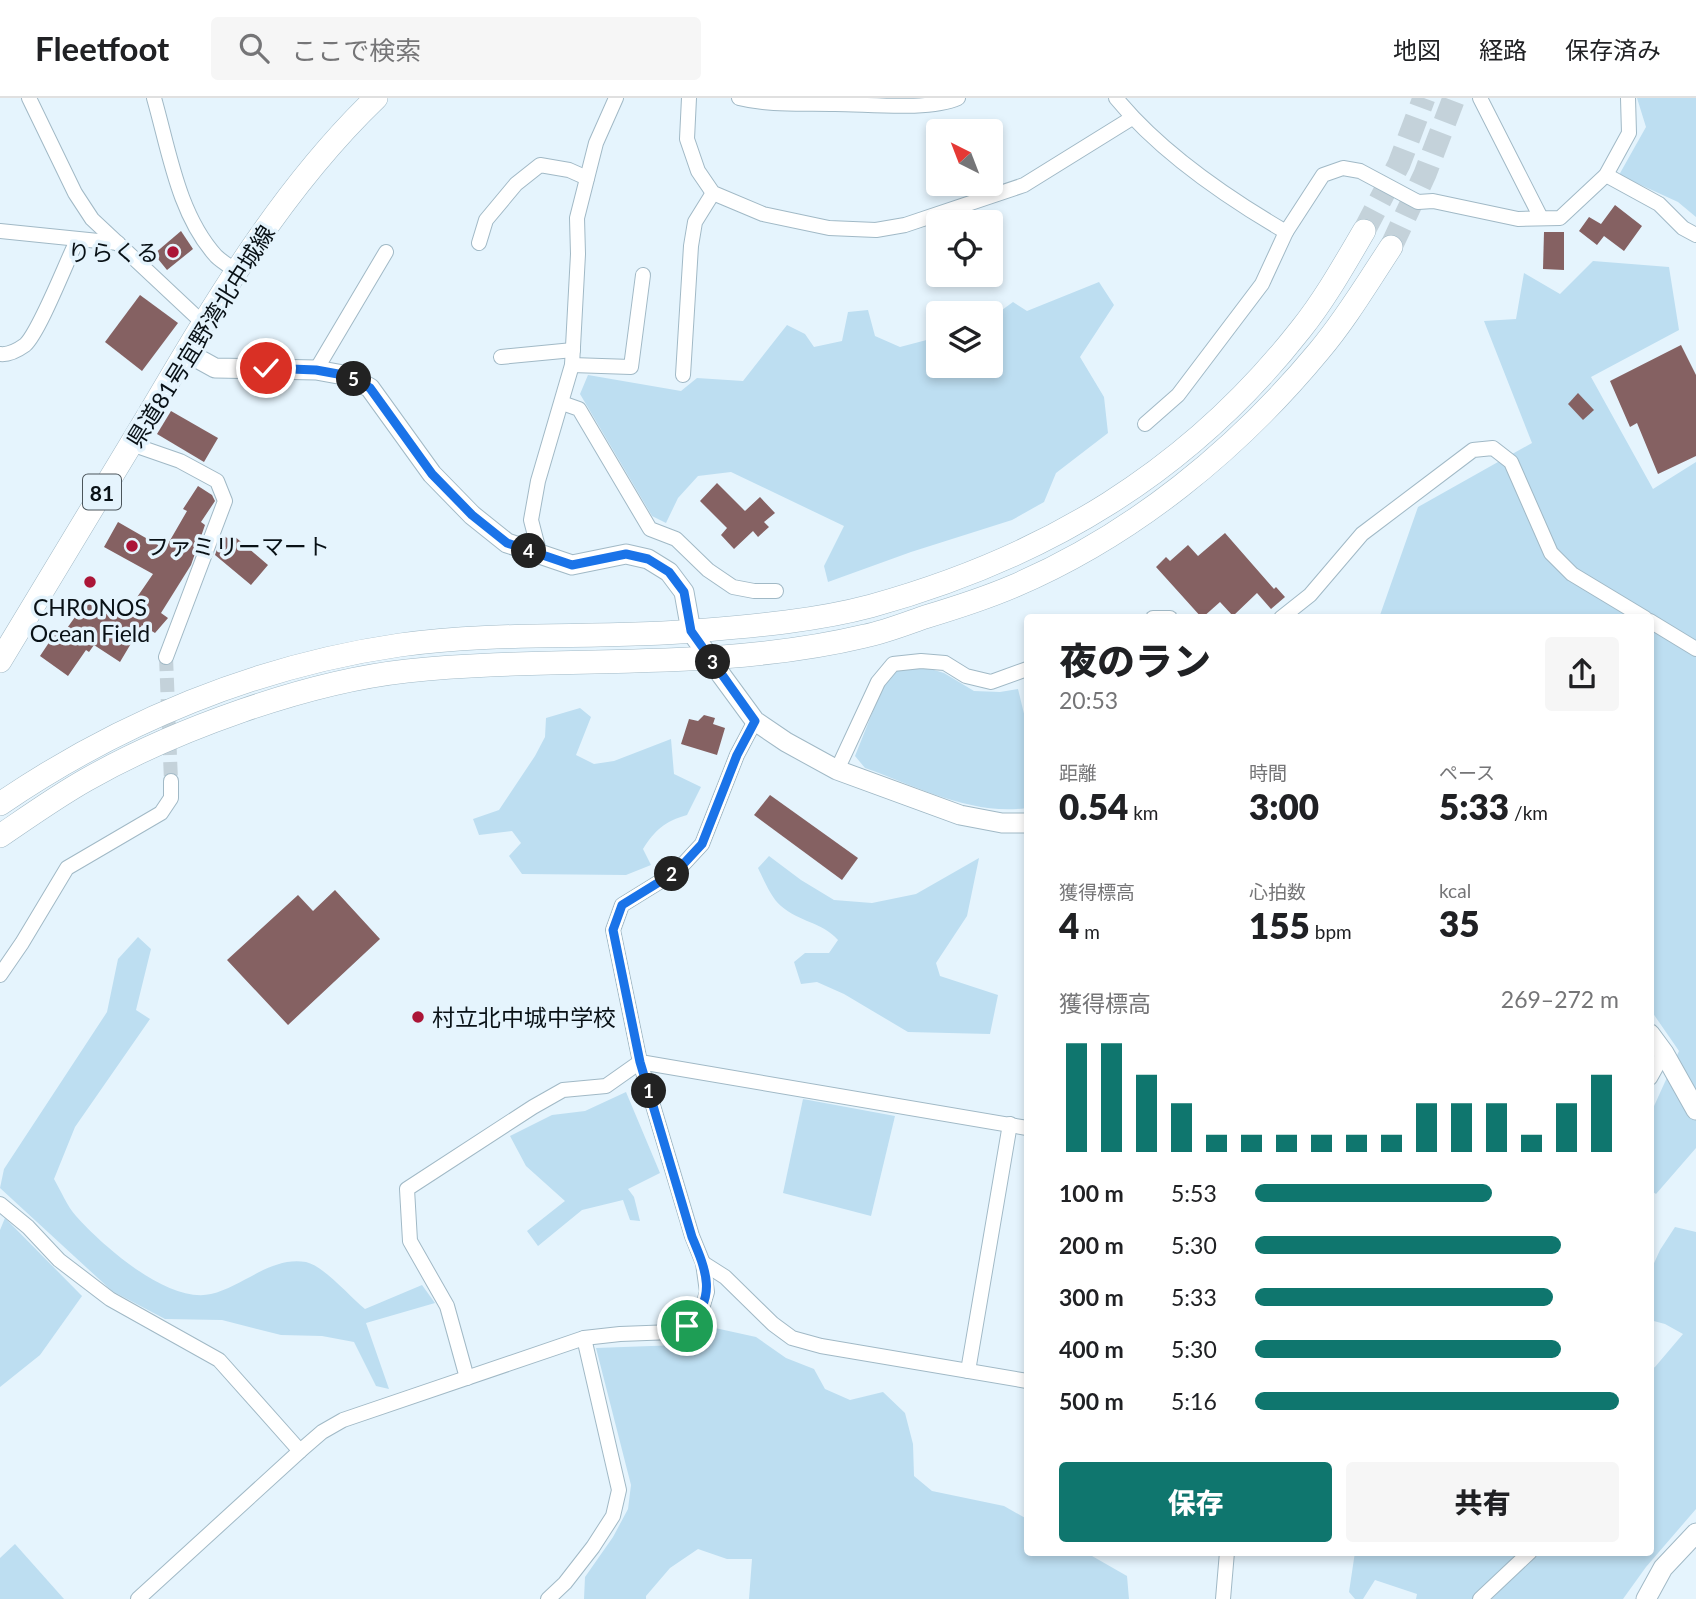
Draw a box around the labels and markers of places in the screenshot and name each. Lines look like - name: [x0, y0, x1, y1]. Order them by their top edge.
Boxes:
- place label: りらくる: [67, 238, 159, 266]
- marker: りらくる: [165, 244, 181, 260]
- pin: [236, 338, 296, 398]
- pin: 5: [336, 362, 372, 396]
- place label: ファミリーマート: [146, 532, 330, 560]
- pin: 4: [512, 533, 546, 568]
- marker: ファミリーマート: [124, 538, 140, 554]
- marker: CHRONOS Ocean Field: [82, 574, 98, 590]
- place label: CHRONOS Ocean Field: [30, 593, 150, 647]
- pin: 3: [696, 644, 730, 680]
- pin: 2: [654, 856, 690, 892]
- place label: 村立北中城中学校: [432, 1003, 616, 1031]
- marker: 村立北中城中学校: [410, 1009, 426, 1025]
- pin: 1: [632, 1074, 666, 1108]
- pin: [657, 1296, 717, 1356]

